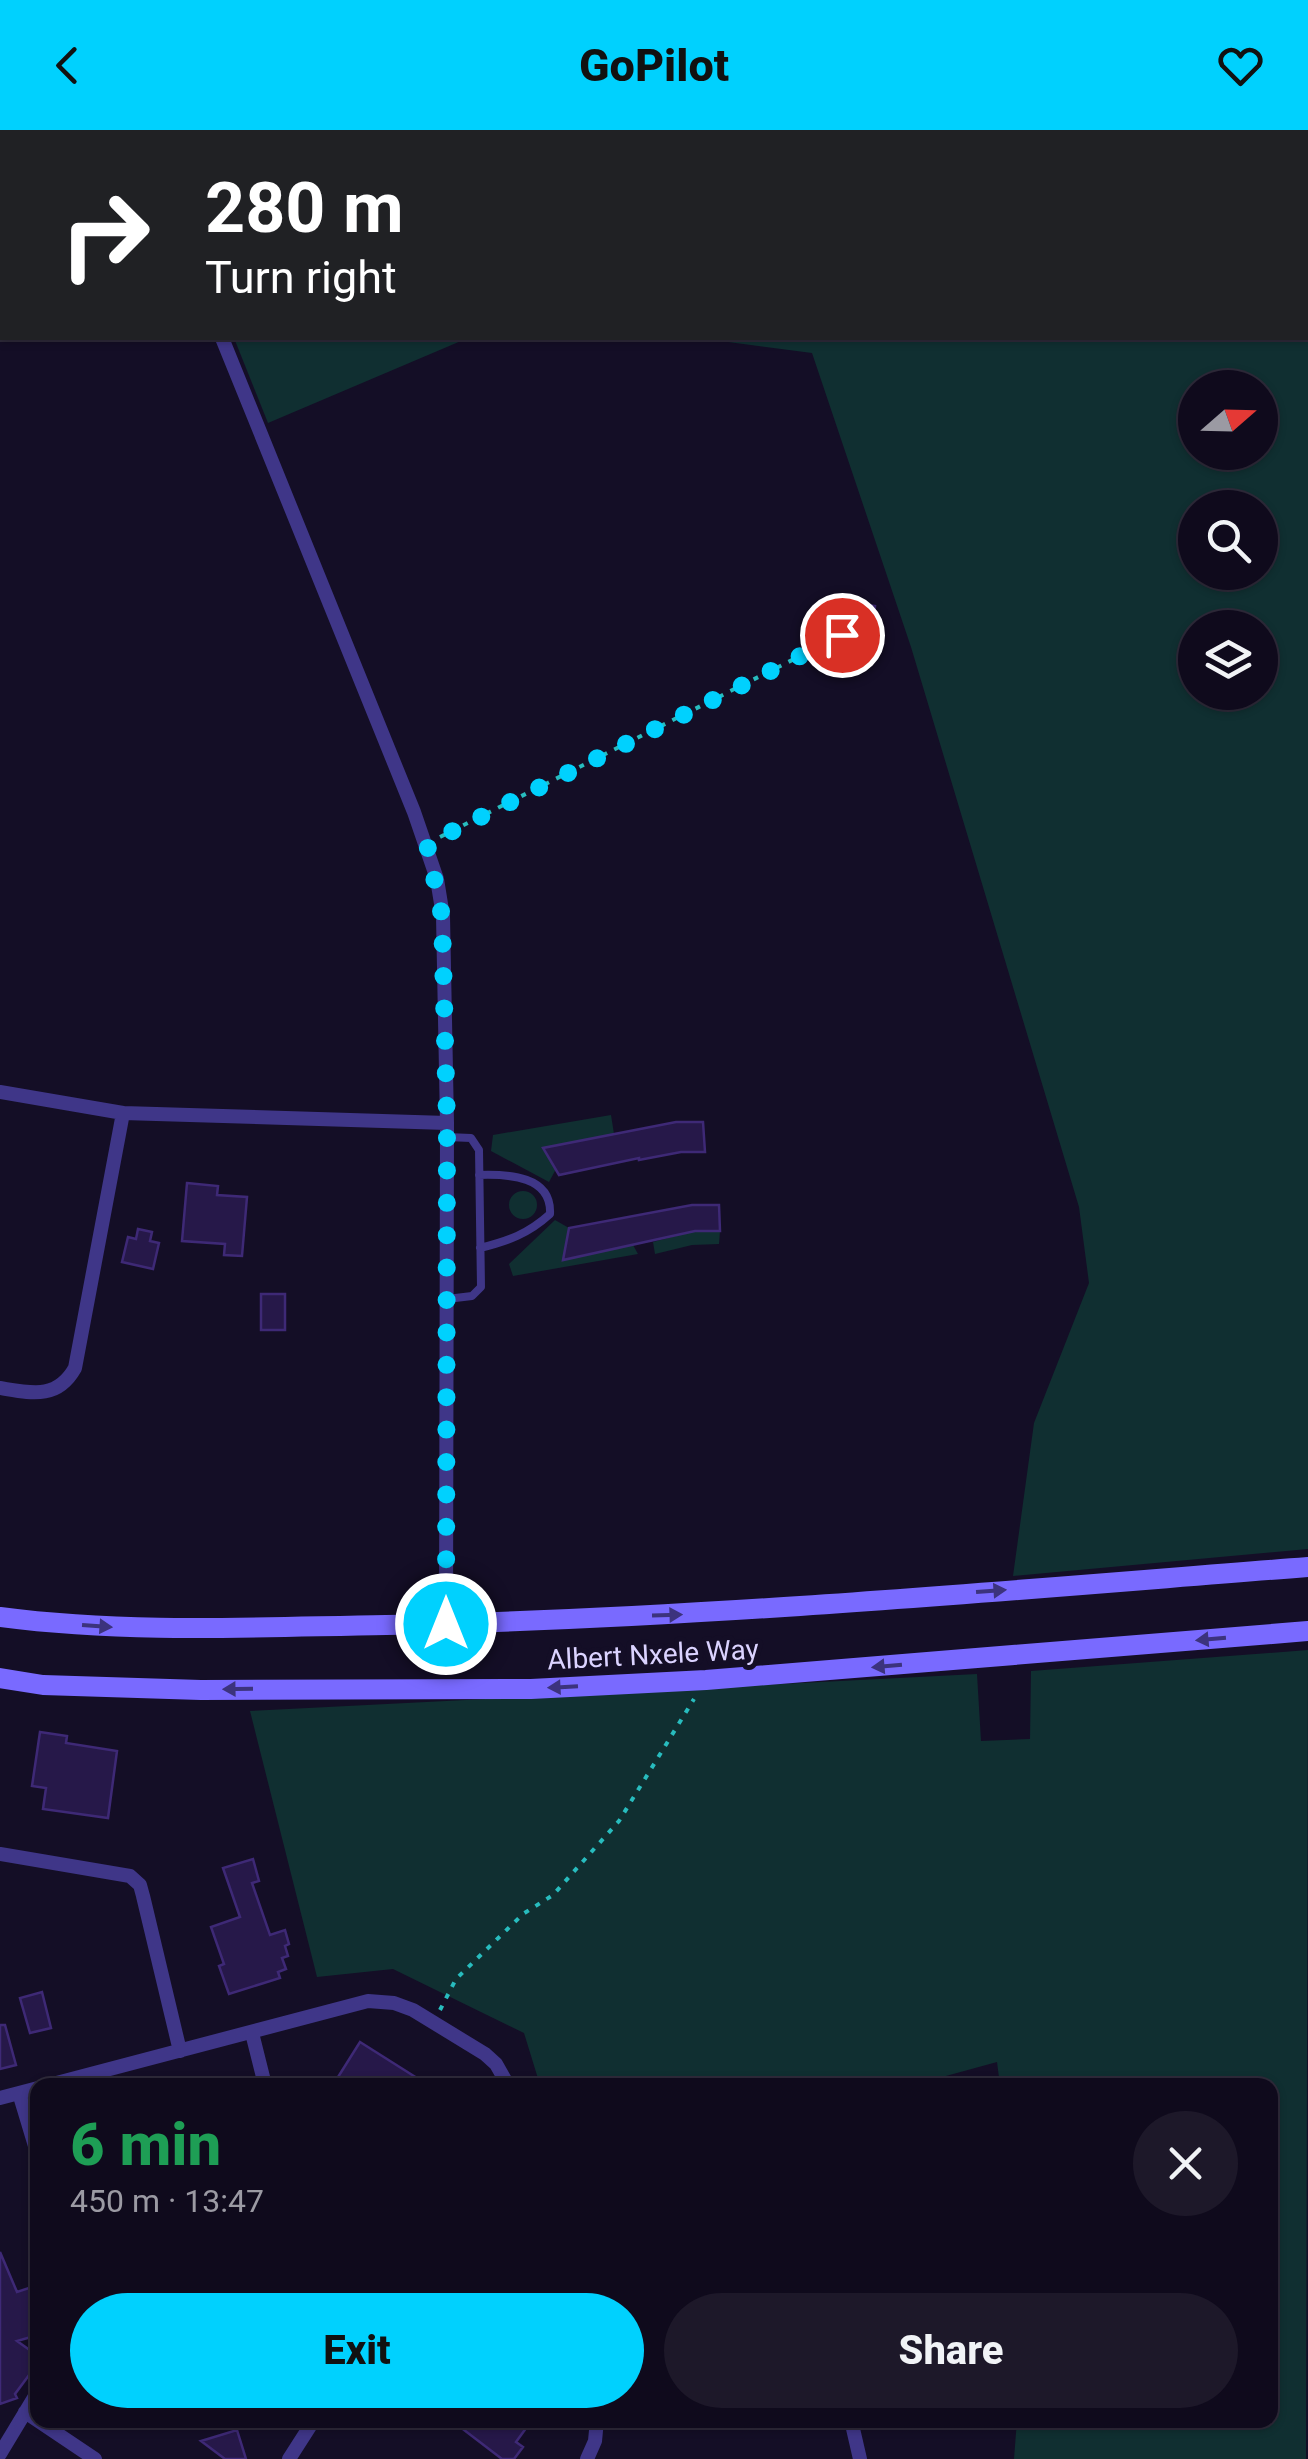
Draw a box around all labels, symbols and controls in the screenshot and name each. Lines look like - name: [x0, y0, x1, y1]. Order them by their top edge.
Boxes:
- icon: back: [40, 38, 95, 93]
- icon: heart: [1213, 38, 1268, 93]
- text: GoPilot: [579, 39, 729, 92]
- text: 280 m: [205, 167, 404, 249]
- icon: right: [40, 170, 170, 300]
- text: Turn right: [205, 251, 397, 304]
- north arrow: [1178, 370, 1278, 470]
- map controls: [1178, 370, 1278, 710]
- button: search: [1178, 490, 1278, 590]
- pin: [800, 593, 885, 678]
- icon: arrive: [815, 608, 870, 663]
- button: layers: [1178, 610, 1278, 710]
- position arrow: [394, 1572, 498, 1676]
- one-way arrow: [975, 1583, 1007, 1599]
- one-way arrow: [651, 1606, 683, 1622]
- one-way arrow: [82, 1618, 113, 1634]
- street label: Albert Nxele Way: [546, 1632, 760, 1677]
- one-way arrow: [1194, 1632, 1226, 1648]
- one-way arrow: [870, 1658, 902, 1674]
- one-way arrow: [546, 1679, 578, 1695]
- one-way arrow: [221, 1682, 253, 1698]
- text: 6 min: [70, 2109, 221, 2180]
- button: close: [1133, 2111, 1238, 2216]
- text: 450 m · 13:47: [70, 2182, 264, 2220]
- button: Exit: [70, 2293, 644, 2408]
- button: Share: [664, 2293, 1238, 2408]

